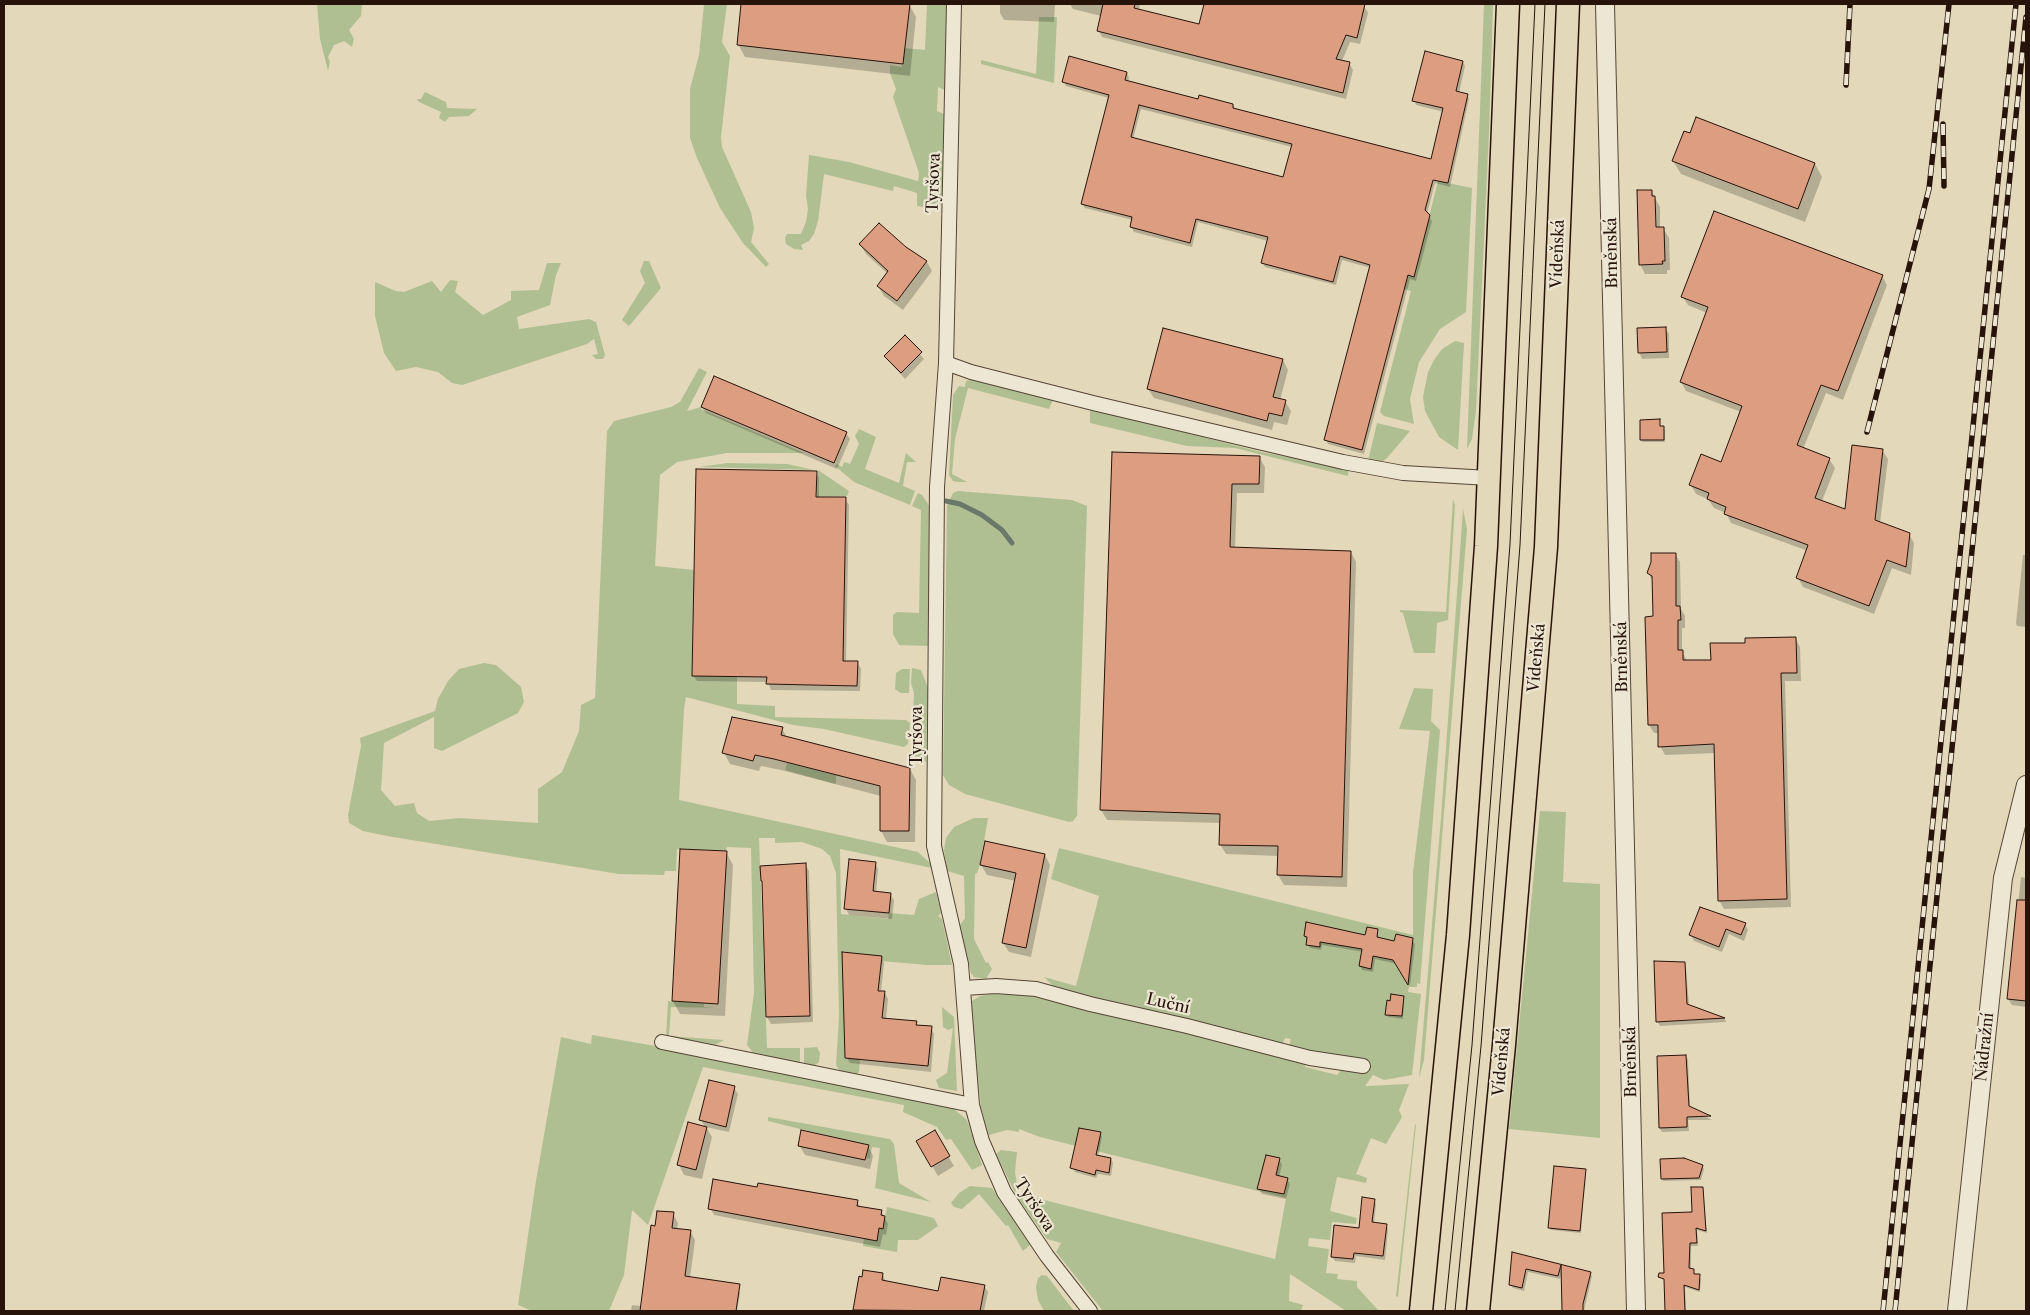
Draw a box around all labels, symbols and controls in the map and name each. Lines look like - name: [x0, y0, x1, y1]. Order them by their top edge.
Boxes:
- street label: Tyršova: [923, 153, 945, 213]
- street label: Brněnská: [1602, 217, 1622, 289]
- street label: Vídeňská: [1547, 219, 1569, 289]
- street label: Brněnská: [1612, 621, 1632, 693]
- street label: Vídeňská: [1524, 623, 1550, 693]
- street label: Tyršova: [907, 706, 927, 766]
- street label: Luční: [1145, 990, 1191, 1018]
- street label: Nádražní: [1972, 1012, 1998, 1082]
- street label: Brněnská: [1621, 1026, 1641, 1098]
- street label: Vídeňská: [1489, 1027, 1515, 1097]
- street label: Tyršova: [1010, 1175, 1058, 1235]

